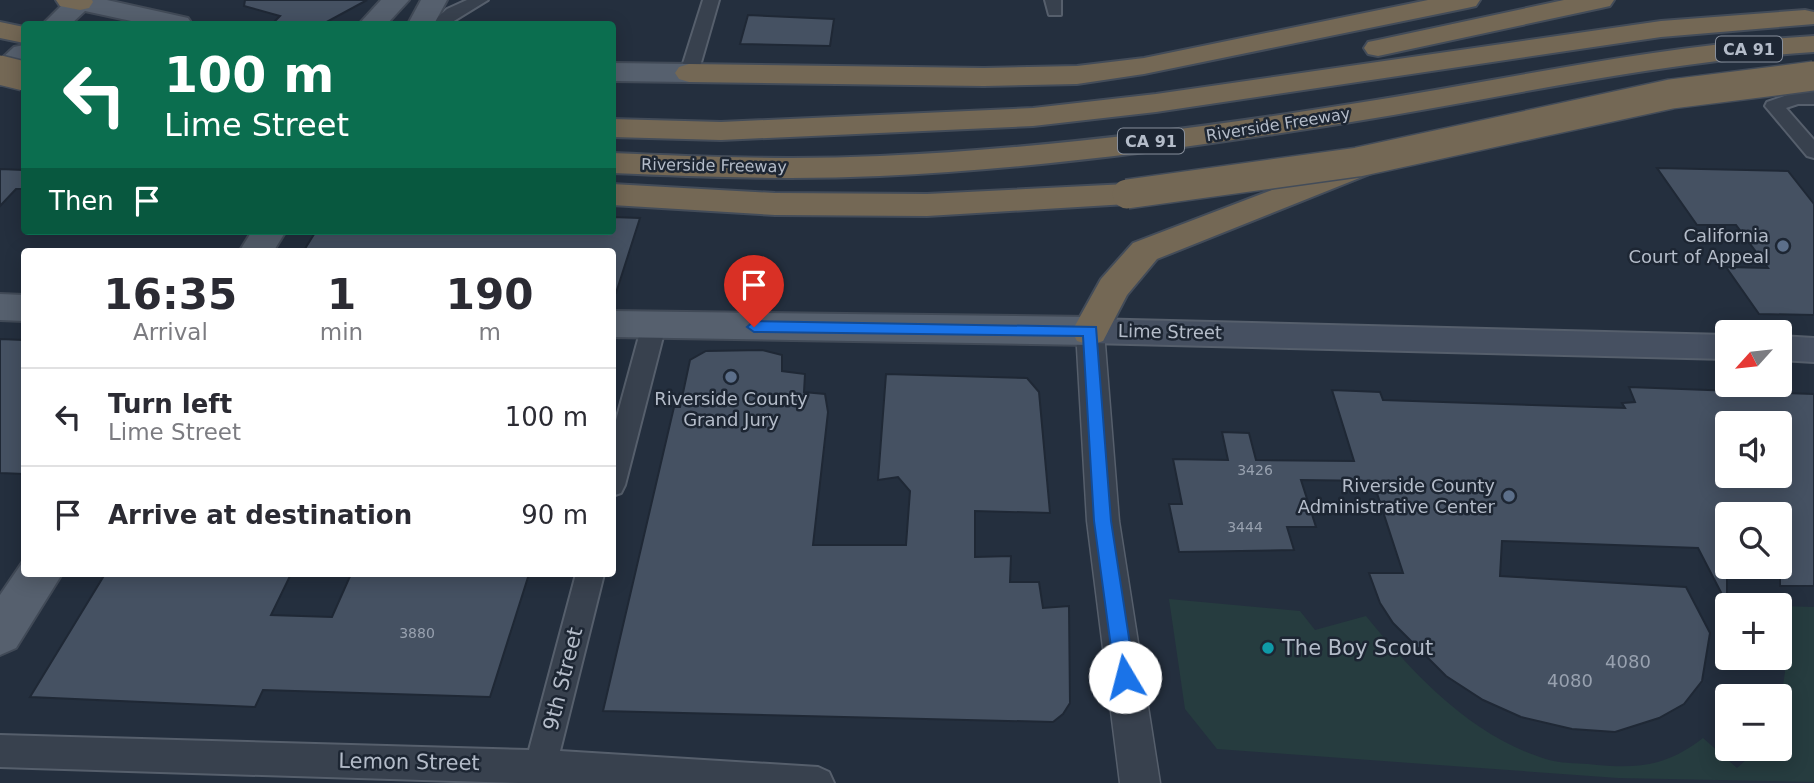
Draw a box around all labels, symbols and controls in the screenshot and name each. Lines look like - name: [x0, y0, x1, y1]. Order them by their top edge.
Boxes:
- road number: CA 91: [1716, 36, 1782, 61]
- text: 100 m: [164, 47, 334, 104]
- icon: left: [49, 49, 140, 140]
- street label: Riverside Freeway: [1205, 104, 1351, 145]
- text: Lime Street: [164, 106, 349, 144]
- road number: CA 91: [1118, 128, 1184, 154]
- street label: Riverside Freeway: [641, 155, 787, 176]
- icon: arrive: [128, 182, 166, 220]
- text: Then: [49, 186, 114, 216]
- place label: California Court of Appeal: [1628, 225, 1769, 267]
- marker: California Court of Appeal: [1775, 238, 1791, 254]
- pin: [724, 255, 784, 327]
- icon: arrive: [735, 266, 773, 304]
- text: 16:35: [104, 270, 237, 319]
- text: 1: [327, 270, 356, 319]
- text: 190: [446, 270, 533, 319]
- text: Arrival: [133, 319, 208, 345]
- text: min: [320, 319, 363, 345]
- text: m: [478, 319, 501, 345]
- street label: Lime Street: [1118, 320, 1222, 343]
- north arrow: [1715, 320, 1792, 397]
- map controls: [1715, 320, 1792, 761]
- marker: Riverside County Grand Jury: [723, 369, 739, 385]
- place label: Riverside County Grand Jury: [654, 388, 808, 430]
- text: Turn left: [108, 389, 232, 419]
- icon: left: [49, 398, 87, 436]
- text: 100 m: [505, 402, 588, 432]
- button: sound: [1715, 411, 1792, 488]
- text: Lime Street: [108, 419, 241, 445]
- house number: 3426: [1237, 462, 1273, 478]
- place label: Riverside County Administrative Center: [1298, 475, 1496, 517]
- marker: Riverside County Administrative Center: [1501, 488, 1517, 504]
- icon: arrive: [49, 496, 87, 534]
- text: Arrive at destination: [108, 500, 412, 530]
- text: 90 m: [521, 500, 588, 530]
- button: search: [1715, 502, 1792, 579]
- house number: 3444: [1227, 519, 1263, 535]
- button: +: [1715, 593, 1792, 670]
- house number: 3880: [399, 625, 435, 641]
- street label: 9th Street: [539, 625, 587, 733]
- place label: The Boy Scout: [1281, 636, 1433, 660]
- position arrow: [1088, 640, 1162, 714]
- marker: The Boy Scout: [1260, 640, 1276, 656]
- house number: 4080: [1605, 651, 1651, 672]
- house number: 4080: [1547, 670, 1593, 691]
- button: −: [1715, 684, 1792, 761]
- street label: Lemon Street: [338, 749, 480, 775]

